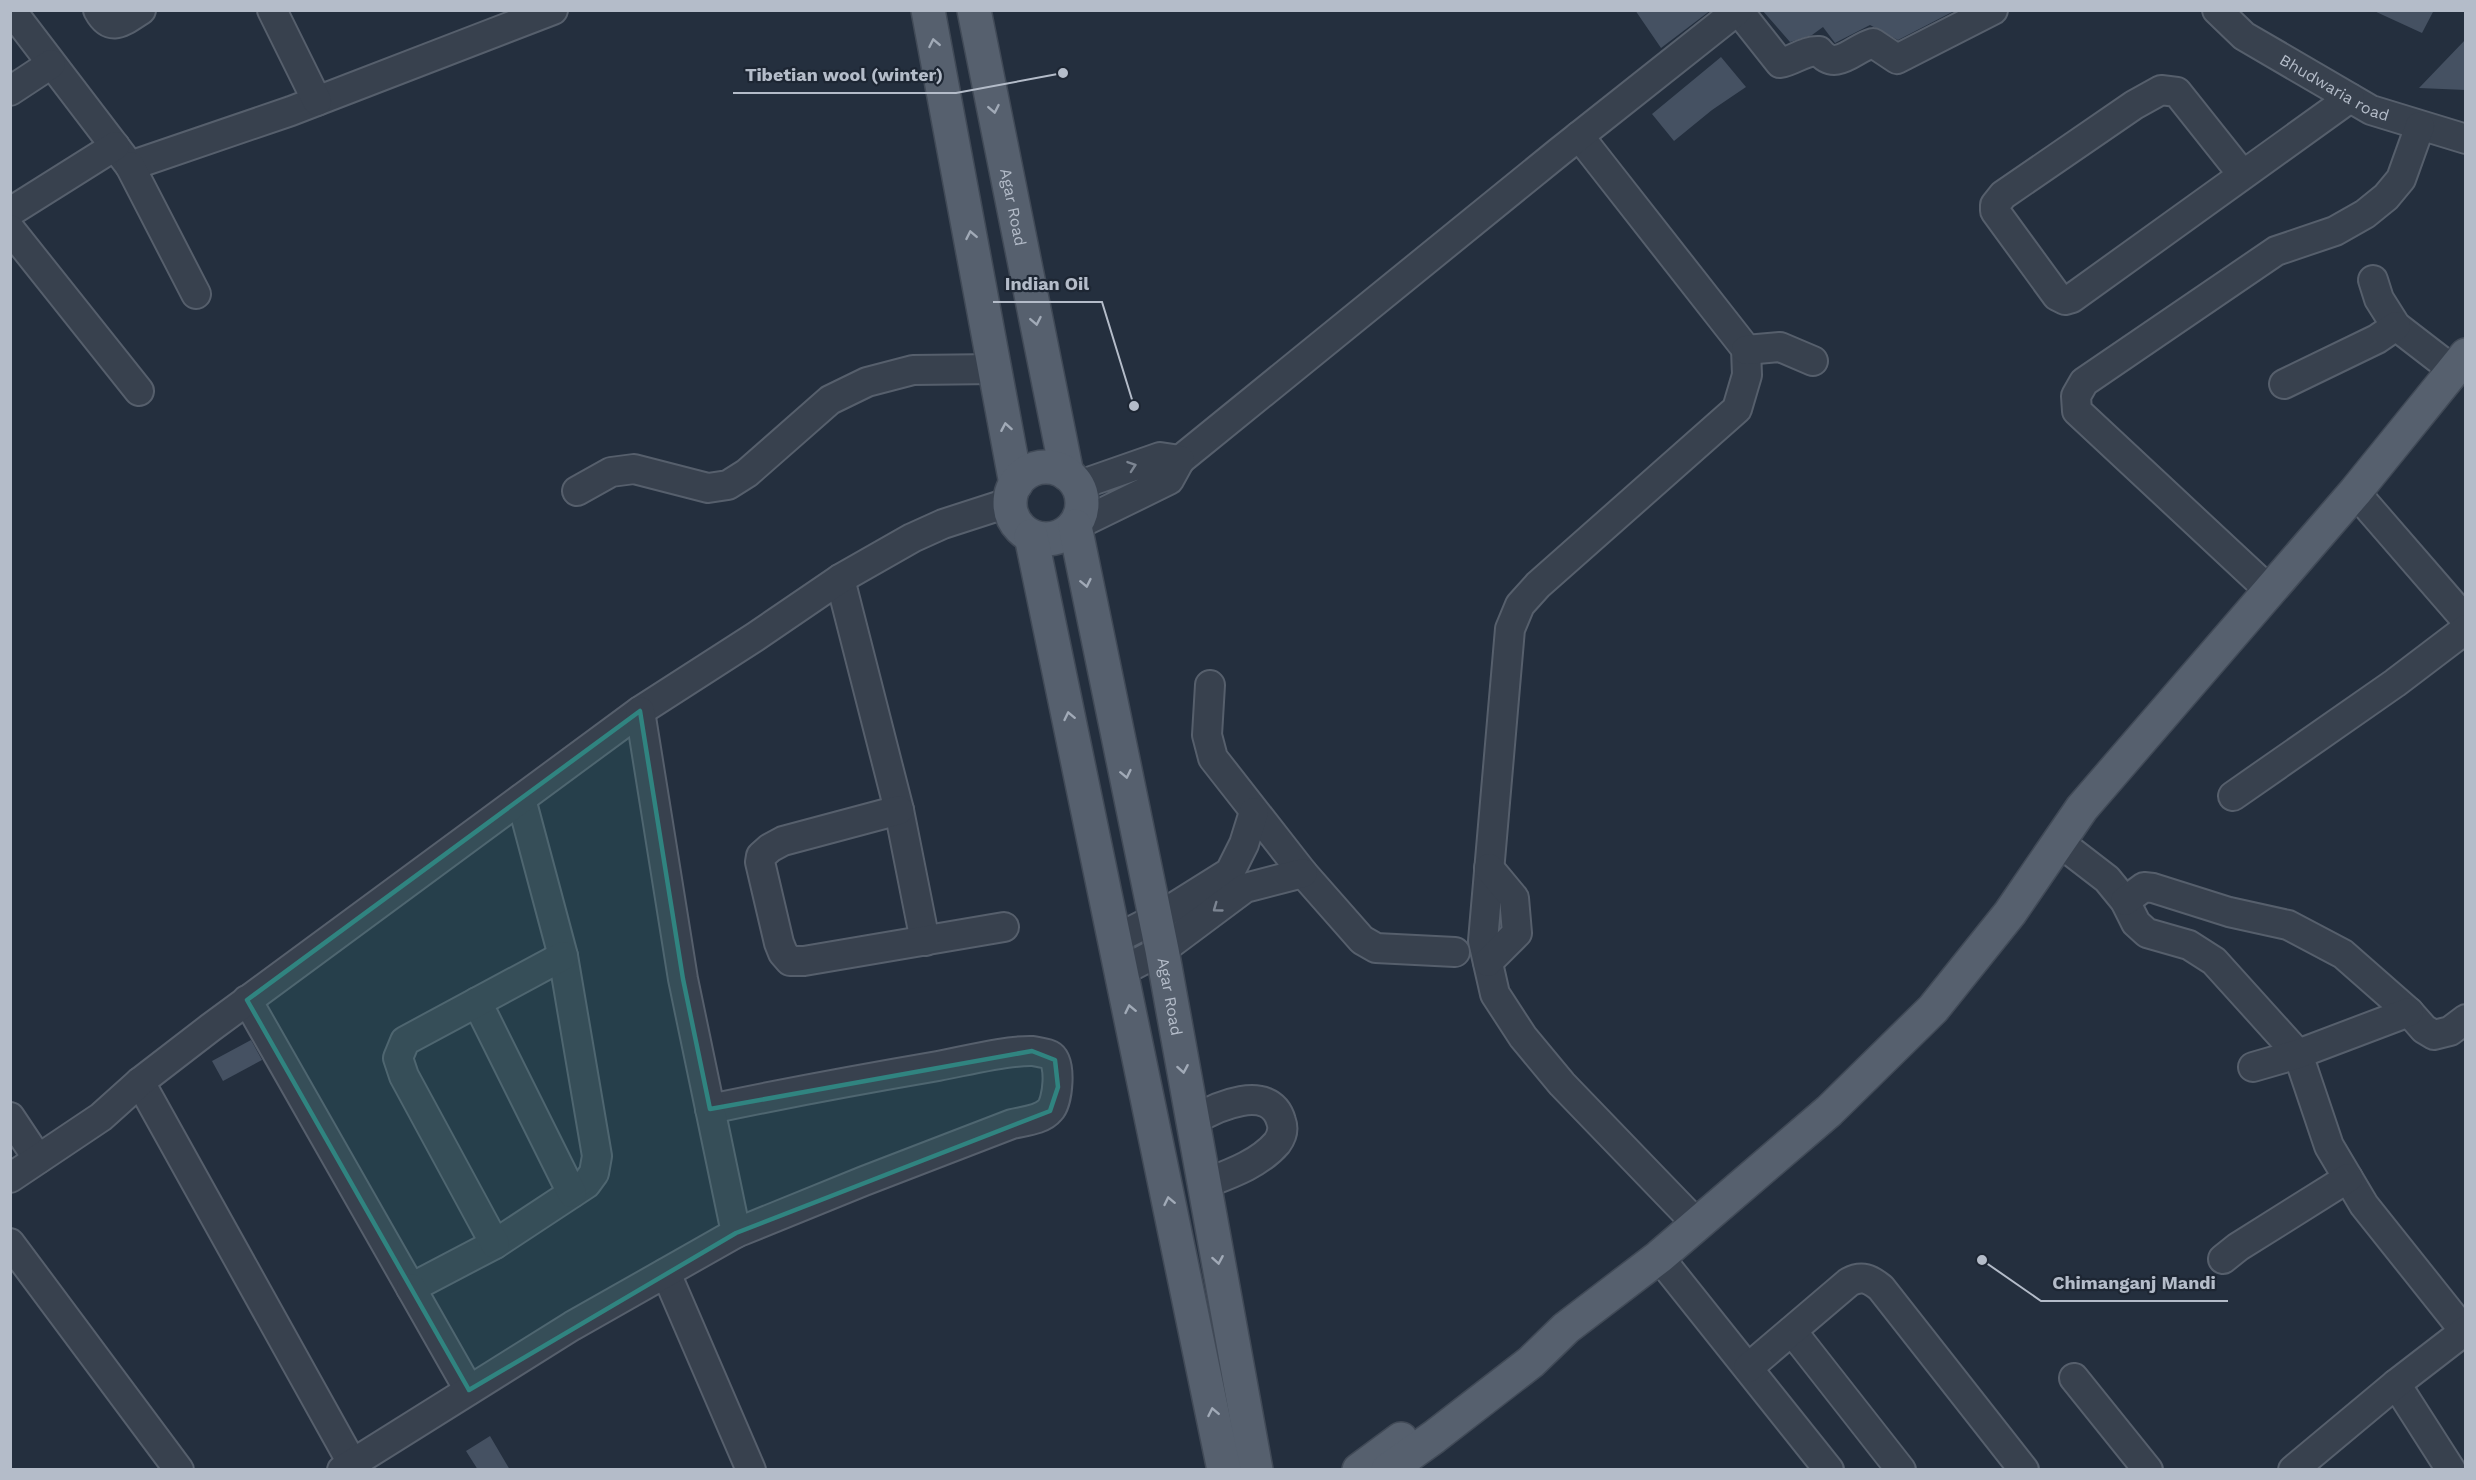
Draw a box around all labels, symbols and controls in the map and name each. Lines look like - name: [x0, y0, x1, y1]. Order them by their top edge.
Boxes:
- one-way arrow: [929, 39, 941, 48]
- street label: Bhudwaria road: [2277, 50, 2392, 125]
- callout: Tibetian wool (winter): [733, 57, 956, 93]
- text: Tibetian wool (winter): [745, 64, 943, 85]
- one-way arrow: [987, 104, 1000, 114]
- street label: Agar Road: [996, 167, 1031, 248]
- one-way arrow: [965, 230, 978, 240]
- callout: Indian Oil: [993, 266, 1102, 302]
- text: Indian Oil: [1005, 273, 1089, 294]
- one-way arrow: [1029, 316, 1042, 326]
- one-way arrow: [1000, 422, 1013, 432]
- one-way arrow: [1127, 461, 1137, 474]
- one-way arrow: [1079, 578, 1092, 588]
- one-way arrow: [1063, 711, 1076, 721]
- one-way arrow: [1119, 769, 1132, 779]
- one-way arrow: [1213, 901, 1224, 912]
- street label: Agar Road: [1154, 956, 1187, 1037]
- one-way arrow: [1124, 1005, 1137, 1015]
- one-way arrow: [1176, 1063, 1189, 1073]
- one-way arrow: [1164, 1196, 1177, 1206]
- one-way arrow: [1211, 1255, 1224, 1265]
- callout: Chimanganj Mandi: [2041, 1265, 2228, 1301]
- text: Chimanganj Mandi: [2052, 1272, 2216, 1293]
- one-way arrow: [1207, 1407, 1220, 1417]

